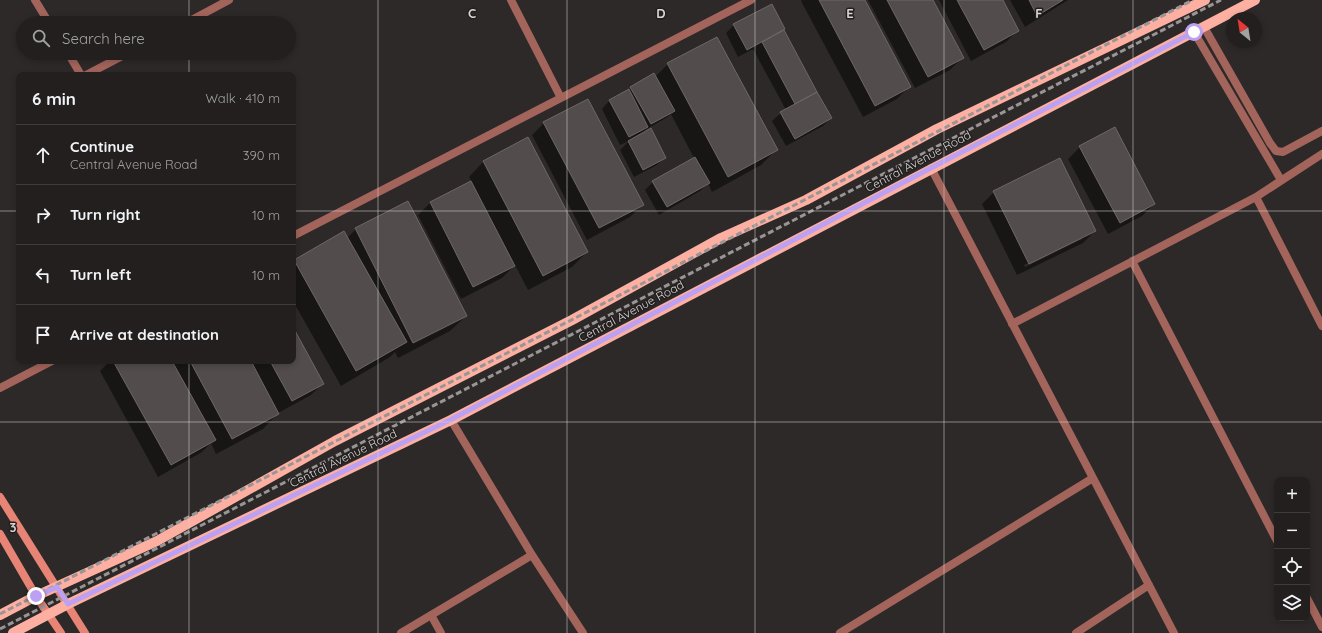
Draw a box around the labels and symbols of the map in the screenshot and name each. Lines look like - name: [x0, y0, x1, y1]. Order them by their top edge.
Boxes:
- text: C: [468, 5, 476, 21]
- text: D: [656, 5, 666, 21]
- text: E: [846, 5, 854, 21]
- text: F: [1035, 5, 1043, 21]
- north arrow: [1226, 12, 1262, 48]
- route start: [1185, 23, 1203, 41]
- street label: Central Avenue Road: [863, 127, 973, 195]
- street label: Central Avenue Road: [576, 277, 686, 345]
- street label: Central Avenue Road: [287, 426, 399, 490]
- text: 3: [10, 519, 17, 535]
- route end: [27, 587, 45, 605]

